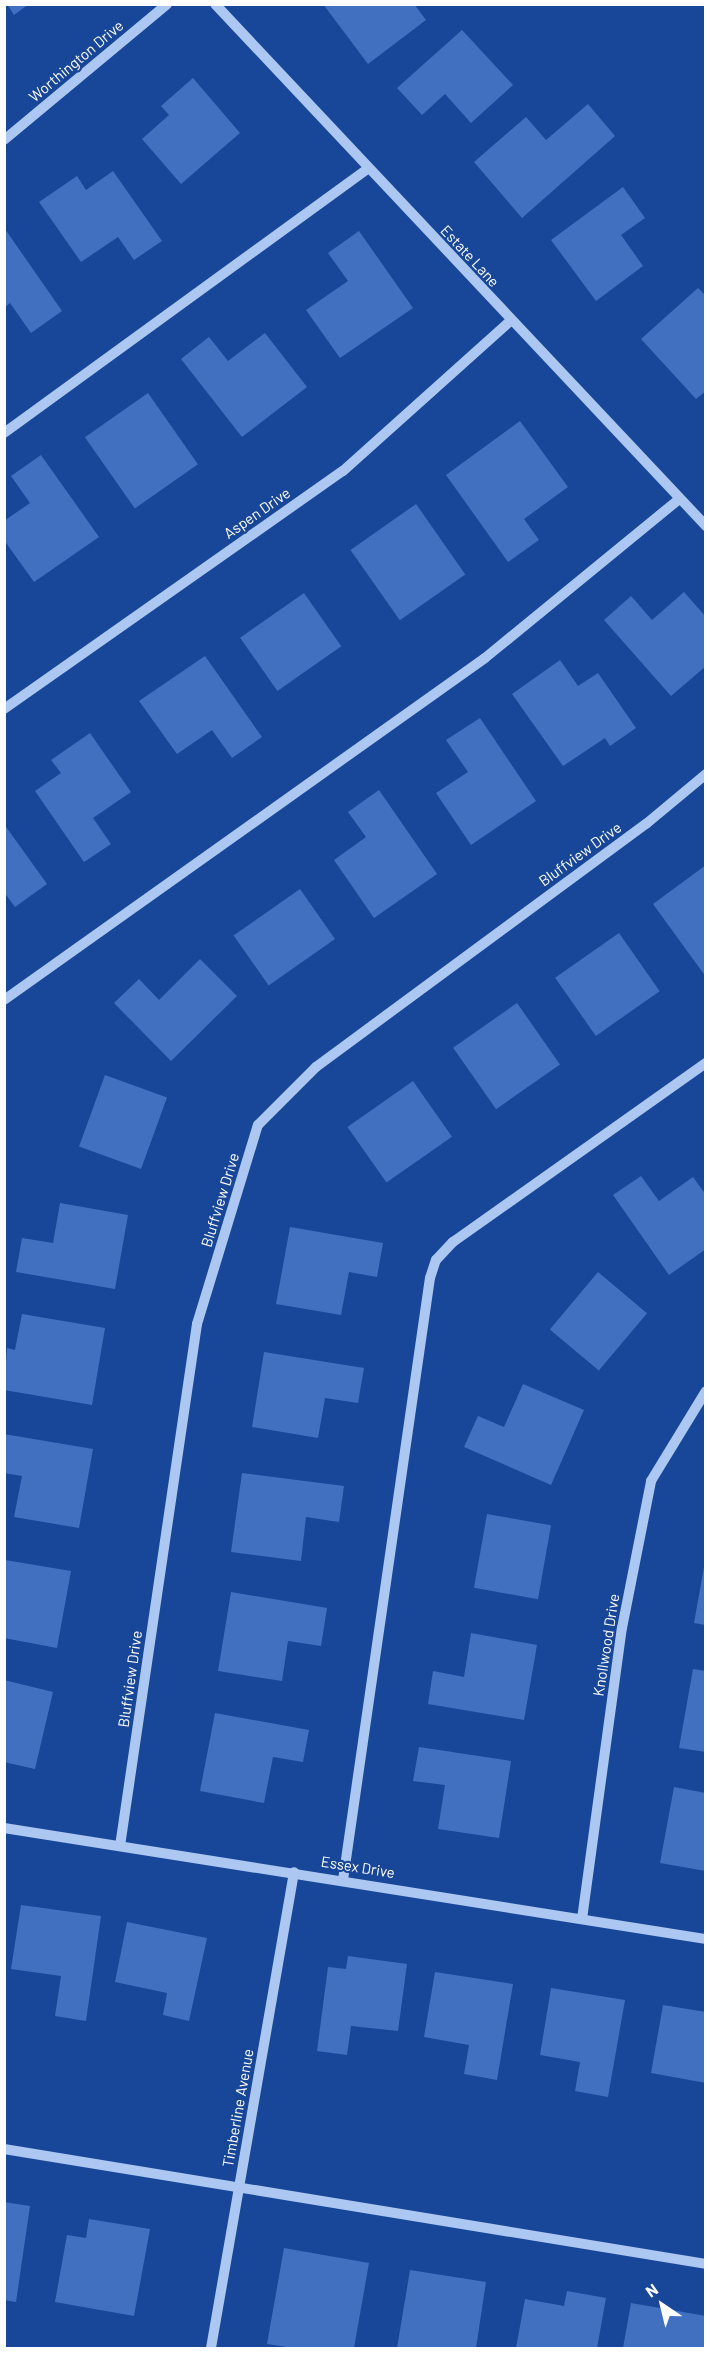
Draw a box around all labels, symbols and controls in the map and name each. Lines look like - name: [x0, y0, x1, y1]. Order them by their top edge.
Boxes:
- street label: Worthington Drive: [25, 16, 127, 106]
- street label: Estate Lane: [437, 221, 503, 291]
- street label: Aspen Drive: [220, 484, 294, 542]
- street label: Bluffview Drive: [535, 818, 625, 890]
- street label: Bluffview Drive: [197, 1151, 243, 1249]
- street label: Knollwood Drive: [589, 1592, 623, 1698]
- street label: Bluffview Drive: [114, 1629, 146, 1729]
- street label: Essex Drive: [320, 1852, 396, 1882]
- street label: Timberline Avenue: [219, 2047, 257, 2169]
- north arrow: [632, 2275, 692, 2335]
- text: N: [642, 2279, 661, 2301]

